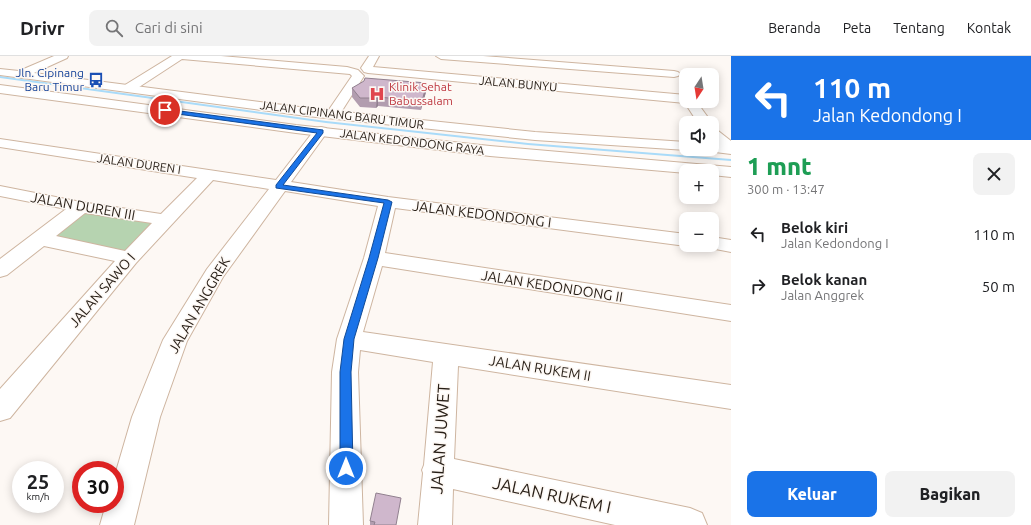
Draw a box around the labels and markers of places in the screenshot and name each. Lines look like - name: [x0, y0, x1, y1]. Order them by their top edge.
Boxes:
- place label: Jln. Cipinang Baru Timur: [15, 66, 84, 93]
- bus stop icon: Jln. Cipinang Baru Timur: [87, 71, 105, 89]
- place label: Klinik Sehat Babussalam: [389, 80, 453, 107]
- hospital icon: Klinik Sehat Babussalam: [368, 85, 386, 103]
- pin: [148, 93, 182, 127]

